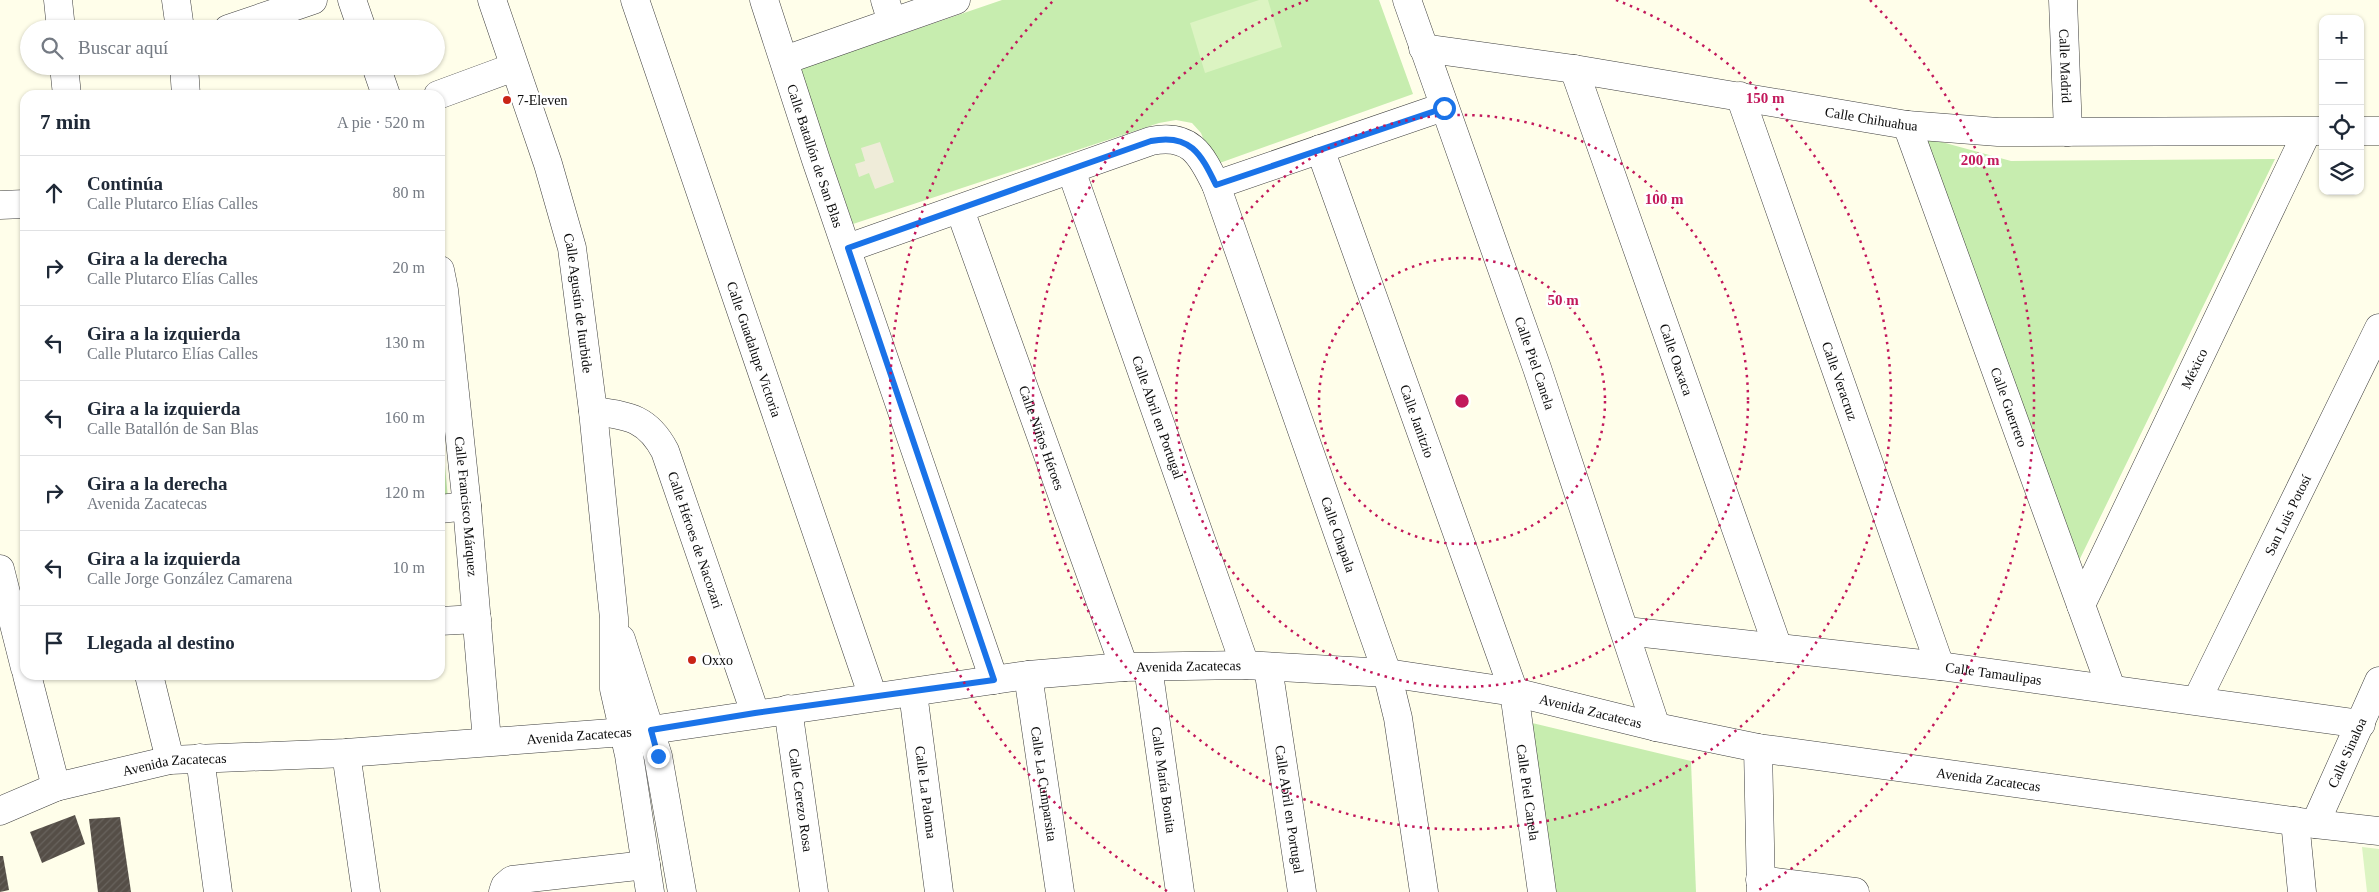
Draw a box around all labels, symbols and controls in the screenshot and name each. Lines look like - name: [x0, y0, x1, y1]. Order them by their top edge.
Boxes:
- map controls: [2319, 15, 2364, 195]
- button: +: [2319, 15, 2364, 60]
- search box: [20, 20, 445, 75]
- street label: Calle Madrid: [2056, 29, 2074, 103]
- icon: search: [38, 34, 66, 62]
- text: Buscar aquí: [78, 37, 168, 58]
- button: −: [2319, 60, 2364, 105]
- street label: Calle Batallón de San Blas: [784, 82, 846, 230]
- text: 150 m: [1746, 90, 1785, 106]
- place label: 7-Eleven: [517, 93, 568, 108]
- marker: 7-Eleven: [501, 94, 513, 106]
- route start: [1433, 97, 1456, 120]
- street label: Calle Chihuahua: [1824, 104, 1919, 134]
- button: locate: [2319, 105, 2364, 150]
- text: 7 min: [40, 110, 91, 134]
- text: A pie · 520 m: [337, 114, 425, 131]
- button: layers: [2319, 150, 2364, 195]
- text: 200 m: [1961, 152, 2000, 168]
- text: Continúa: [87, 173, 163, 194]
- icon: ahead: [40, 179, 68, 207]
- text: 80 m: [393, 184, 425, 201]
- text: 100 m: [1645, 191, 1684, 207]
- text: Calle Plutarco Elías Calles: [87, 195, 258, 212]
- street label: Calle Agustín de Iturbide: [560, 231, 595, 374]
- text: Gira a la derecha: [87, 248, 228, 269]
- icon: right: [40, 254, 68, 282]
- text: 20 m: [393, 259, 425, 276]
- text: Calle Plutarco Elías Calles: [87, 270, 258, 287]
- street label: Calle Guadalupe Victoria: [724, 280, 784, 420]
- text: 50 m: [1547, 292, 1579, 308]
- street label: Calle Piel Canela: [1511, 315, 1558, 412]
- street label: Calle Oaxaca: [1656, 322, 1696, 398]
- text: Gira a la izquierda: [87, 323, 241, 344]
- icon: left: [40, 329, 68, 357]
- text: 130 m: [385, 334, 425, 351]
- street label: Calle Veracruz: [1819, 340, 1860, 423]
- text: Calle Plutarco Elías Calles: [87, 345, 258, 362]
- street label: México: [2178, 346, 2210, 391]
- street label: Calle Abril en Portugal: [1129, 354, 1186, 481]
- street label: Calle Guerrero: [1987, 365, 2030, 449]
- street label: Calle Janitzio: [1397, 383, 1437, 460]
- street label: Calle Niños Héroes: [1016, 384, 1067, 492]
- centre of rings: [1453, 392, 1471, 410]
- text: Gira a la izquierda: [87, 398, 241, 419]
- icon: left: [40, 404, 68, 432]
- text: 160 m: [385, 409, 425, 426]
- text: Calle Batallón de San Blas: [87, 420, 259, 437]
- street label: Calle Francisco Márquez: [452, 436, 480, 577]
- street label: Calle Héroes de Nacozari: [665, 470, 725, 610]
- street label: San Luis Potosí: [2262, 472, 2314, 558]
- text: Gira a la derecha: [87, 473, 228, 494]
- icon: right: [40, 479, 68, 507]
- text: 120 m: [385, 484, 425, 501]
- text: Avenida Zacatecas: [87, 495, 207, 512]
- street label: Calle Chapala: [1318, 495, 1358, 575]
- text: Gira a la izquierda: [87, 548, 241, 569]
- icon: left: [40, 554, 68, 582]
- text: 10 m: [393, 559, 425, 576]
- text: Calle Jorge González Camarena: [87, 570, 292, 587]
- icon: arrive: [40, 629, 68, 657]
- text: Llegada al destino: [87, 632, 235, 653]
- place label: Oxxo: [702, 653, 733, 668]
- marker: Oxxo: [686, 654, 698, 666]
- street label: Avenida Zacatecas: [1136, 658, 1241, 675]
- street label: Calle Tamaulipas: [1944, 660, 2043, 688]
- street label: Avenida Zacatecas: [1538, 692, 1643, 731]
- street label: Calle Sinaloa: [2325, 715, 2370, 790]
- street label: Avenida Zacatecas: [526, 724, 632, 747]
- street label: Calle La Cumparsita: [1028, 725, 1060, 843]
- street label: Calle María Bonita: [1149, 726, 1179, 835]
- street label: Calle Piel Canela: [1513, 743, 1542, 842]
- street label: Calle Abril en Portugal: [1272, 744, 1306, 875]
- route end: [647, 745, 670, 768]
- street label: Calle La Paloma: [912, 745, 939, 840]
- street label: Calle Cerezo Rosa: [786, 747, 815, 854]
- street label: Avenida Zacatecas: [121, 751, 227, 779]
- street label: Avenida Zacatecas: [1935, 765, 2041, 794]

